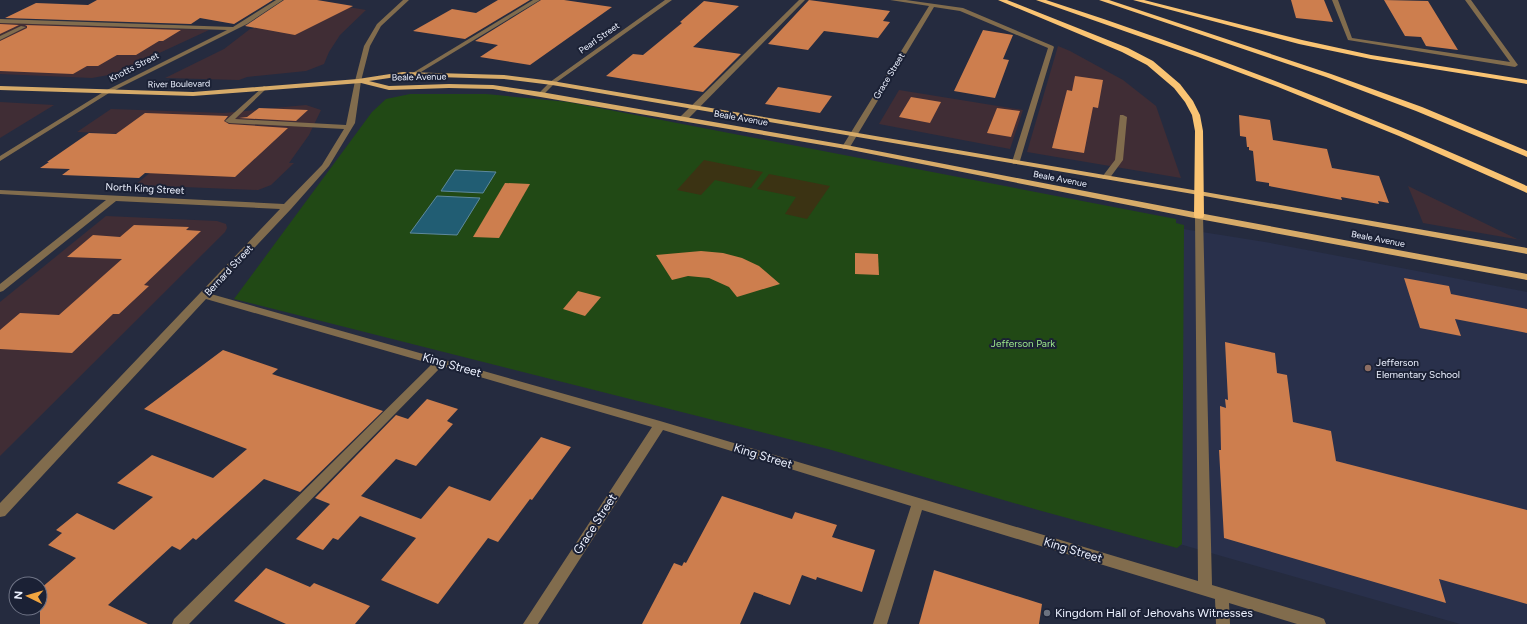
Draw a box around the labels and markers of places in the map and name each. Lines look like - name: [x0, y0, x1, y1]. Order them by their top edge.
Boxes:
- place label: Jefferson Elementary School: [1376, 356, 1460, 381]
- marker: Jefferson Elementary School: [1363, 363, 1373, 373]
- place label: Kingdom Hall of Jehovahs Witnesses: [1055, 606, 1253, 620]
- marker: Kingdom Hall of Jehovahs Witnesses: [1042, 608, 1052, 618]

